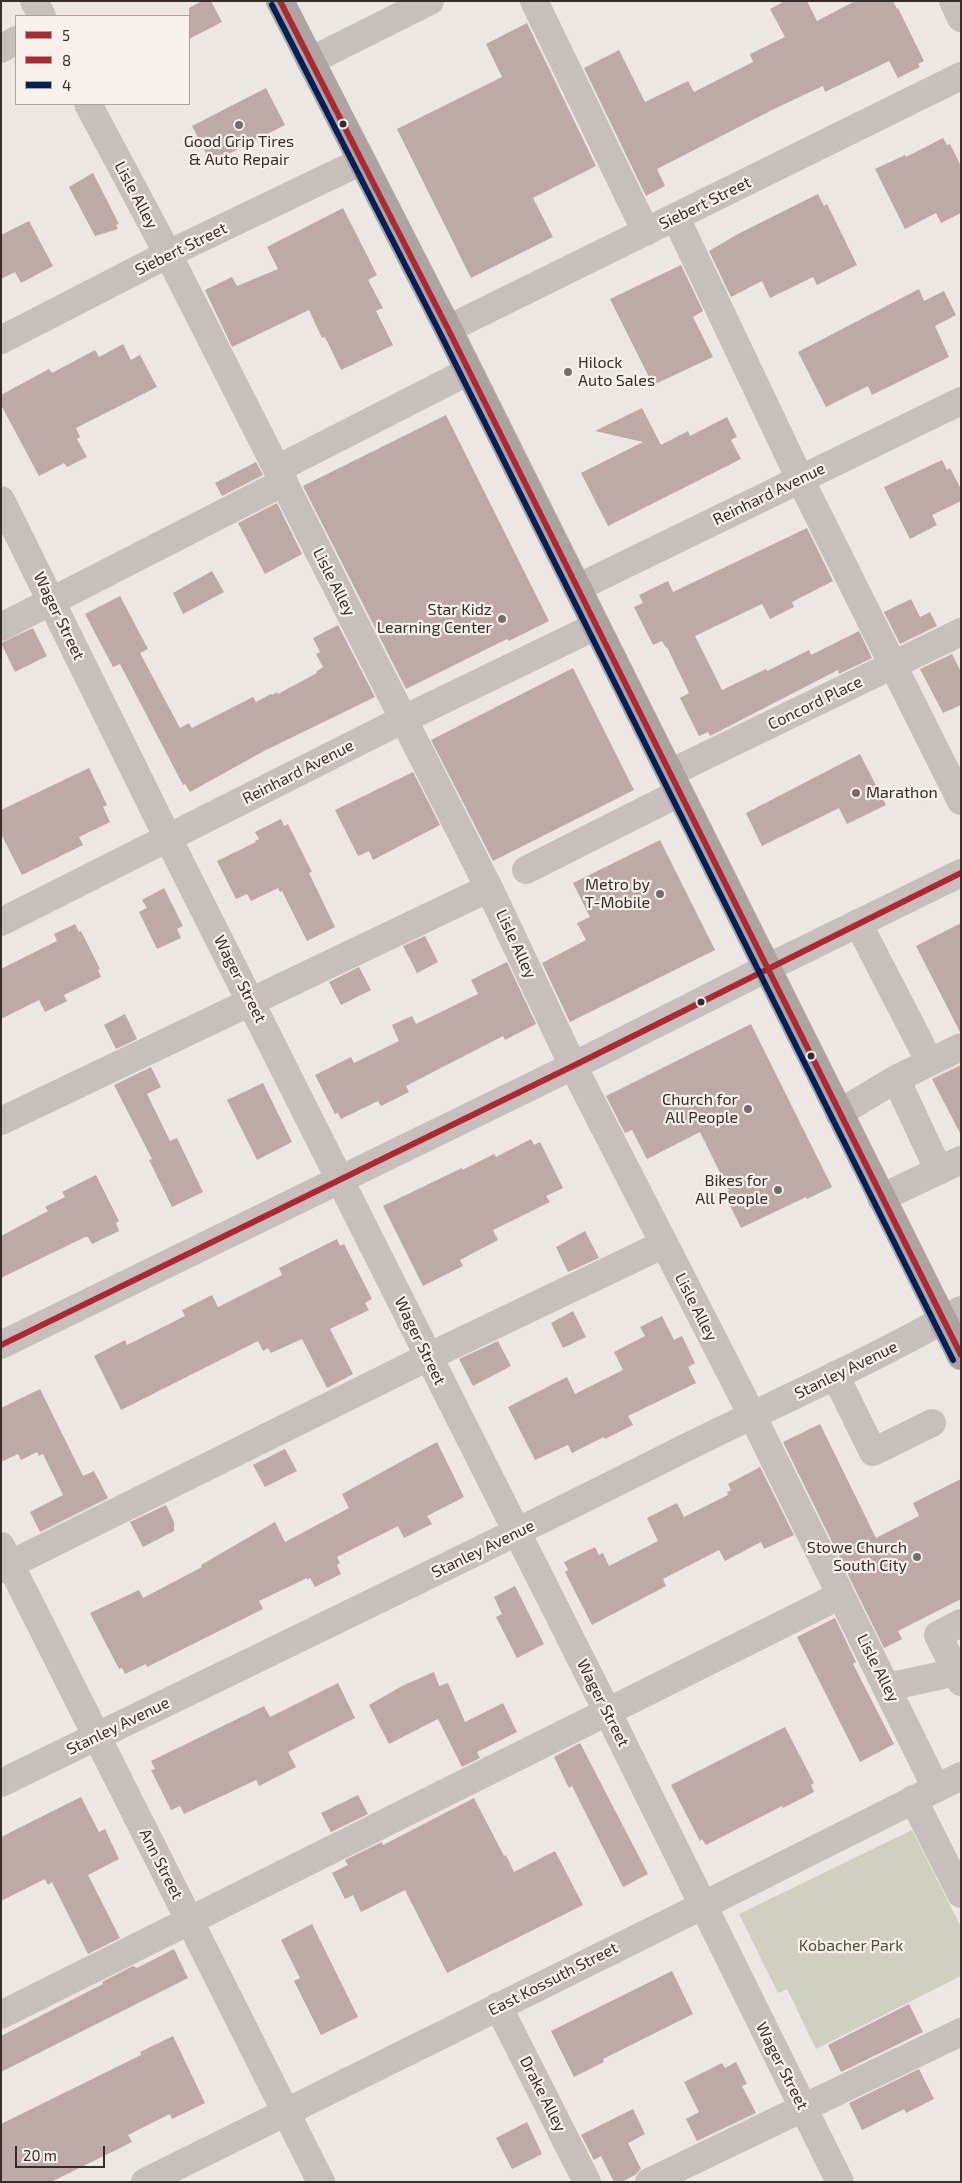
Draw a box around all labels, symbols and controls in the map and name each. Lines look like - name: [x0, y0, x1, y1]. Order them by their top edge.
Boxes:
- legend: [15, 15, 190, 105]
- text: 5: [62, 26, 70, 44]
- text: 8: [62, 51, 71, 69]
- text: 4: [62, 76, 71, 94]
- marker: Good Grip Tires & Auto Repair: [233, 119, 245, 131]
- unlabelled marker: [338, 119, 348, 129]
- place label: Good Grip Tires & Auto Repair: [184, 132, 294, 170]
- street label: Lisle Alley: [110, 158, 162, 232]
- street label: Siebert Street: [656, 172, 754, 234]
- street label: Siebert Street: [132, 218, 230, 280]
- place label: Hilock Auto Sales: [578, 353, 655, 391]
- marker: Hilock Auto Sales: [562, 366, 574, 378]
- street label: Reinhard Avenue: [710, 459, 828, 529]
- street label: Lisle Alley: [309, 545, 359, 619]
- street label: Wager Street: [29, 569, 89, 663]
- place label: Star Kidz Learning Center: [377, 600, 492, 638]
- marker: Star Kidz Learning Center: [496, 613, 508, 625]
- street label: Concord Place: [765, 672, 865, 734]
- street label: Reinhard Avenue: [239, 736, 357, 808]
- place label: Marathon: [866, 783, 938, 803]
- marker: Marathon: [850, 787, 862, 799]
- place label: Metro by T-Mobile: [585, 875, 650, 913]
- marker: Metro by T-Mobile: [654, 888, 666, 900]
- street label: Lisle Alley: [492, 907, 540, 981]
- street label: Wager Street: [210, 932, 270, 1026]
- unlabelled marker: [696, 997, 706, 1007]
- unlabelled marker: [806, 1051, 816, 1061]
- place label: Church for All People: [662, 1090, 738, 1128]
- marker: Church for All People: [742, 1103, 754, 1115]
- place label: Bikes for All People: [695, 1171, 768, 1209]
- marker: Bikes for All People: [772, 1184, 784, 1196]
- street label: Lisle Alley: [671, 1270, 721, 1344]
- street label: Wager Street: [390, 1294, 450, 1388]
- street label: Stanley Avenue: [791, 1337, 901, 1403]
- street label: Stanley Avenue: [428, 1516, 538, 1582]
- place label: Stowe Church South City: [807, 1538, 907, 1576]
- marker: Stowe Church South City: [911, 1551, 923, 1563]
- street label: Lisle Alley: [853, 1631, 903, 1705]
- street label: Wager Street: [573, 1656, 633, 1750]
- street label: Stanley Avenue: [63, 1693, 173, 1759]
- street label: Ann Street: [135, 1826, 187, 1902]
- park label: Kobacher Park: [799, 1936, 903, 1956]
- street label: East Kossuth Street: [485, 1938, 621, 2020]
- street label: Wager Street: [752, 2019, 812, 2113]
- street label: Drake Alley: [516, 2053, 570, 2135]
- scale bar: [18, 2136, 108, 2168]
- text: 20 m: [23, 2146, 57, 2164]

